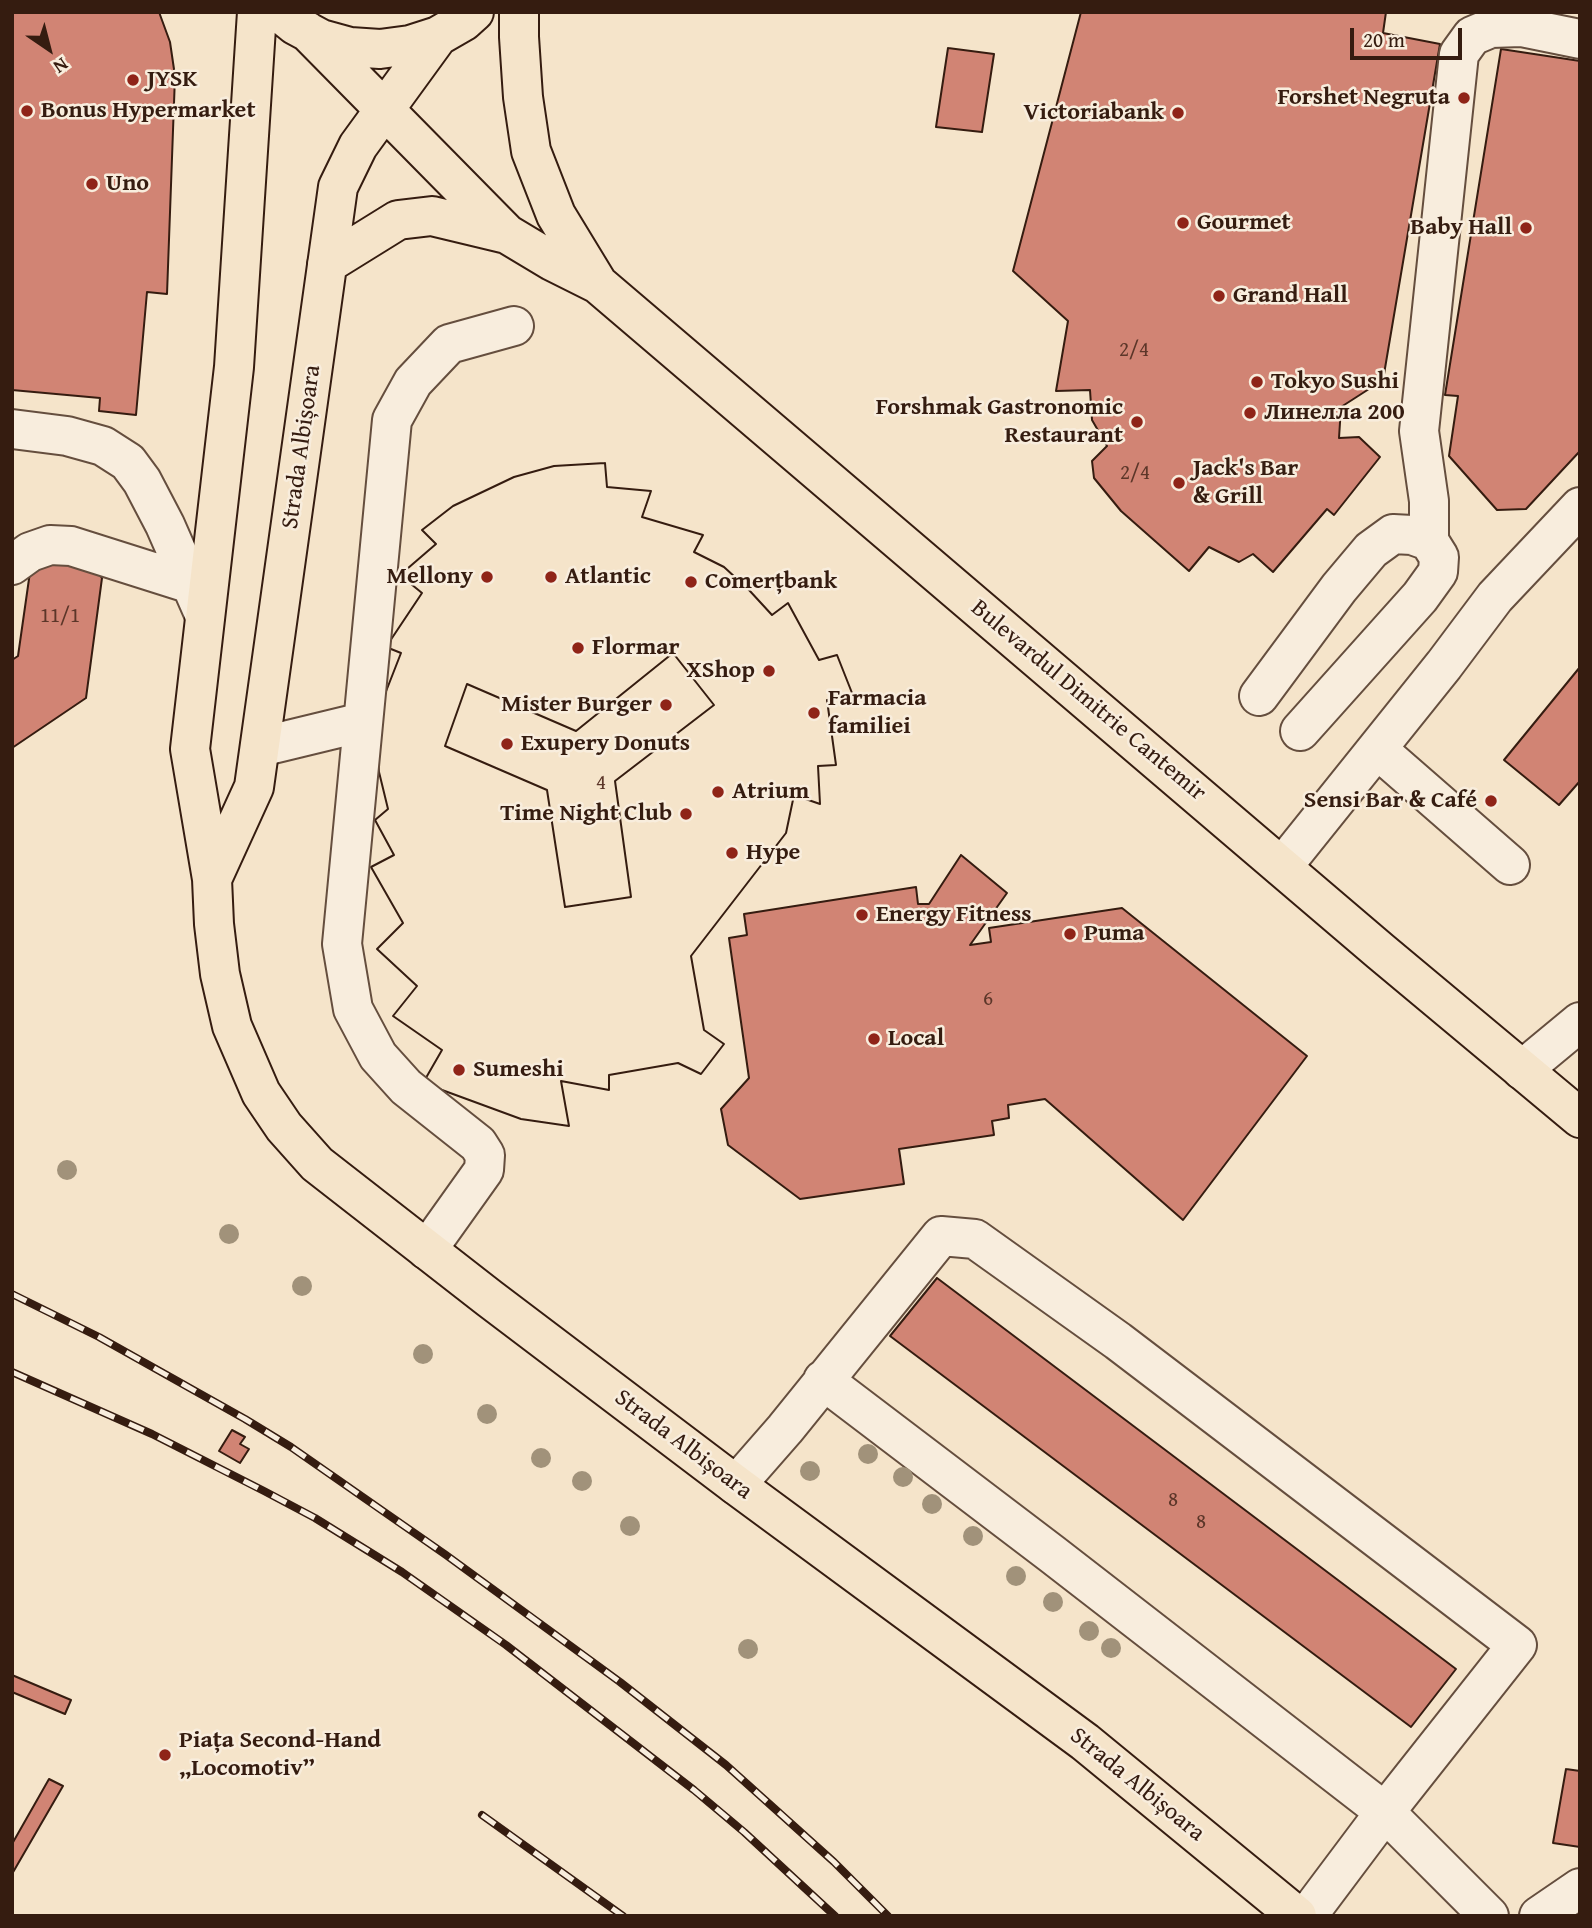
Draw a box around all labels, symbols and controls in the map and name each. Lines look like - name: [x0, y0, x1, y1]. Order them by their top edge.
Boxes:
- north arrow: [14, 14, 84, 84]
- scale bar: [1354, 14, 1466, 58]
- text: 20 m: [1363, 24, 1405, 55]
- text: N: [48, 51, 74, 81]
- place label: JYSK: [147, 66, 197, 94]
- marker: JYSK: [125, 72, 141, 88]
- place label: Forshet Negruta: [1277, 84, 1450, 112]
- marker: Forshet Negruta: [1456, 90, 1472, 106]
- place label: Bonus Hypermarket: [41, 97, 255, 125]
- place label: Victoriabank: [1024, 99, 1164, 127]
- marker: Bonus Hypermarket: [19, 103, 35, 119]
- marker: Victoriabank: [1170, 105, 1186, 121]
- place label: Uno: [106, 170, 149, 198]
- marker: Uno: [84, 176, 100, 192]
- place label: Gourmet: [1197, 209, 1291, 237]
- place label: Baby Hall: [1410, 214, 1512, 242]
- marker: Gourmet: [1175, 215, 1191, 231]
- marker: Baby Hall: [1518, 220, 1534, 236]
- place label: Grand Hall: [1233, 282, 1348, 310]
- marker: Grand Hall: [1211, 288, 1227, 304]
- house number: 2/4: [1119, 338, 1149, 364]
- street label: Strada Albișoara: [276, 363, 328, 531]
- place label: Tokyo Sushi: [1271, 368, 1399, 396]
- marker: Tokyo Sushi: [1249, 374, 1265, 390]
- place label: Forshmak Gastronomic Restaurant: [876, 394, 1123, 450]
- place label: Линелла 200: [1264, 399, 1405, 427]
- marker: Линелла 200: [1242, 405, 1258, 421]
- marker: Forshmak Gastronomic Restaurant: [1129, 414, 1145, 430]
- place label: Jack's Bar & Grill: [1193, 455, 1298, 511]
- house number: 2/4: [1120, 461, 1150, 487]
- marker: Jack's Bar & Grill: [1171, 475, 1187, 491]
- place label: Mellony: [386, 563, 473, 591]
- place label: Atlantic: [565, 563, 651, 591]
- place label: Comerțbank: [705, 568, 837, 596]
- marker: Mellony: [479, 569, 495, 585]
- marker: Atlantic: [543, 569, 559, 585]
- marker: Comerțbank: [683, 574, 699, 590]
- street label: Bulevardul Dimitrie Cantemir: [965, 594, 1211, 808]
- house number: 11/1: [40, 604, 80, 630]
- place label: Flormar: [592, 634, 680, 662]
- marker: Flormar: [570, 640, 586, 656]
- place label: XShop: [687, 657, 755, 685]
- marker: XShop: [761, 663, 777, 679]
- place label: Farmacia familiei: [828, 685, 926, 741]
- place label: Mister Burger: [501, 691, 652, 719]
- marker: Mister Burger: [658, 697, 674, 713]
- marker: Farmacia familiei: [806, 705, 822, 721]
- place label: Exupery Donuts: [521, 730, 690, 758]
- marker: Exupery Donuts: [499, 736, 515, 752]
- house number: 4: [596, 771, 606, 797]
- place label: Atrium: [732, 778, 809, 806]
- marker: Atrium: [710, 784, 726, 800]
- place label: Sensi Bar & Café: [1304, 787, 1477, 815]
- marker: Sensi Bar & Café: [1483, 793, 1499, 809]
- place label: Time Night Club: [500, 800, 672, 828]
- marker: Time Night Club: [678, 806, 694, 822]
- place label: Hype: [746, 839, 800, 867]
- marker: Hype: [724, 845, 740, 861]
- place label: Energy Fitness: [876, 901, 1032, 929]
- marker: Energy Fitness: [854, 907, 870, 923]
- place label: Puma: [1084, 920, 1145, 948]
- marker: Puma: [1062, 926, 1078, 942]
- house number: 6: [983, 987, 993, 1013]
- place label: Local: [888, 1025, 944, 1053]
- marker: Local: [866, 1031, 882, 1047]
- place label: Sumeshi: [473, 1056, 564, 1084]
- marker: Sumeshi: [451, 1062, 467, 1078]
- street label: Strada Albișoara: [608, 1384, 758, 1506]
- house number: 8: [1168, 1488, 1178, 1514]
- house number: 8: [1196, 1510, 1206, 1536]
- street label: Strada Albișoara: [1064, 1722, 1210, 1848]
- place label: Piața Second-Hand „Locomotiv”: [179, 1727, 381, 1783]
- marker: Piața Second-Hand „Locomotiv”: [157, 1747, 173, 1763]

